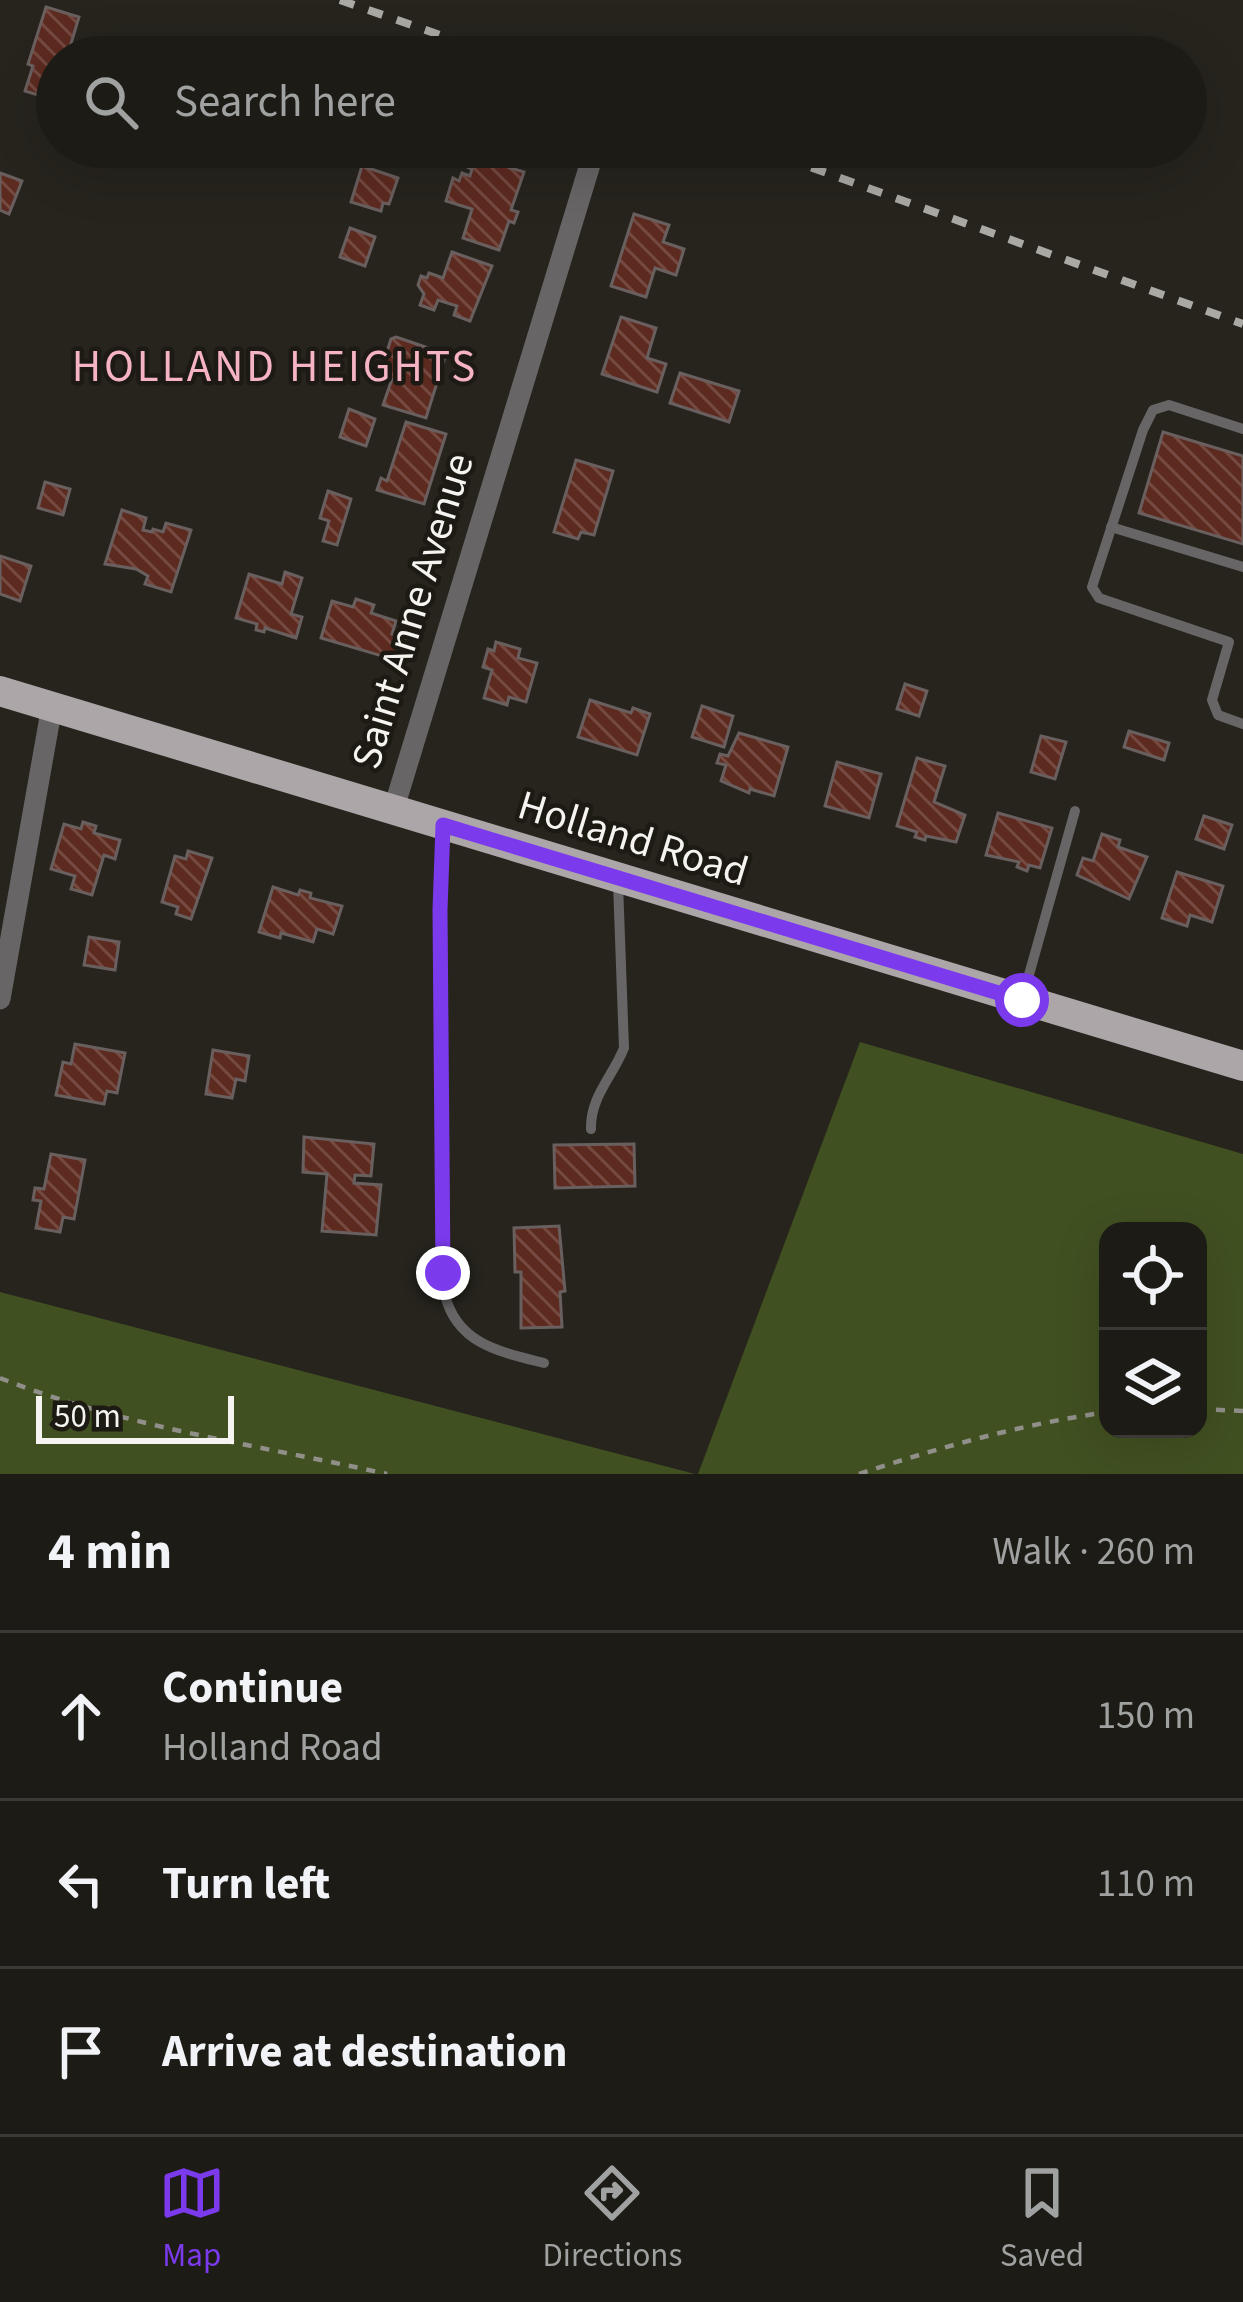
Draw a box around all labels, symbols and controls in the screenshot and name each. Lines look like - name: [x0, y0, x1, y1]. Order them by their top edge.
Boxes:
- search box: [36, 36, 1207, 168]
- icon: search: [78, 69, 144, 135]
- text: Search here: [174, 70, 396, 134]
- district label: HOLLAND HEIGHTS: [72, 335, 478, 399]
- street label: Saint Anne Avenue: [337, 446, 489, 776]
- street label: Holland Road: [511, 776, 755, 902]
- route start: [995, 973, 1049, 1027]
- map controls: [1099, 1222, 1207, 1438]
- button: locate: [1099, 1222, 1207, 1330]
- route end: [416, 1246, 470, 1300]
- button: layers: [1099, 1330, 1207, 1438]
- scale bar: [36, 1390, 234, 1443]
- text: 50 m: [54, 1393, 121, 1440]
- text: 4 min: [48, 1516, 172, 1588]
- text: Walk · 260 m: [992, 1524, 1195, 1580]
- text: Continue: [162, 1656, 343, 1720]
- icon: ahead: [48, 1683, 114, 1749]
- text: 150 m: [1097, 1688, 1195, 1744]
- text: Holland Road: [162, 1720, 383, 1776]
- icon: left: [48, 1851, 114, 1917]
- text: Turn left: [162, 1852, 330, 1916]
- text: 110 m: [1097, 1856, 1195, 1912]
- icon: arrive: [48, 2019, 114, 2085]
- text: Arrive at destination: [162, 2020, 567, 2084]
- tab: Map: [159, 2160, 225, 2279]
- tab: Directions: [543, 2160, 682, 2279]
- tab: Saved: [1000, 2160, 1084, 2279]

